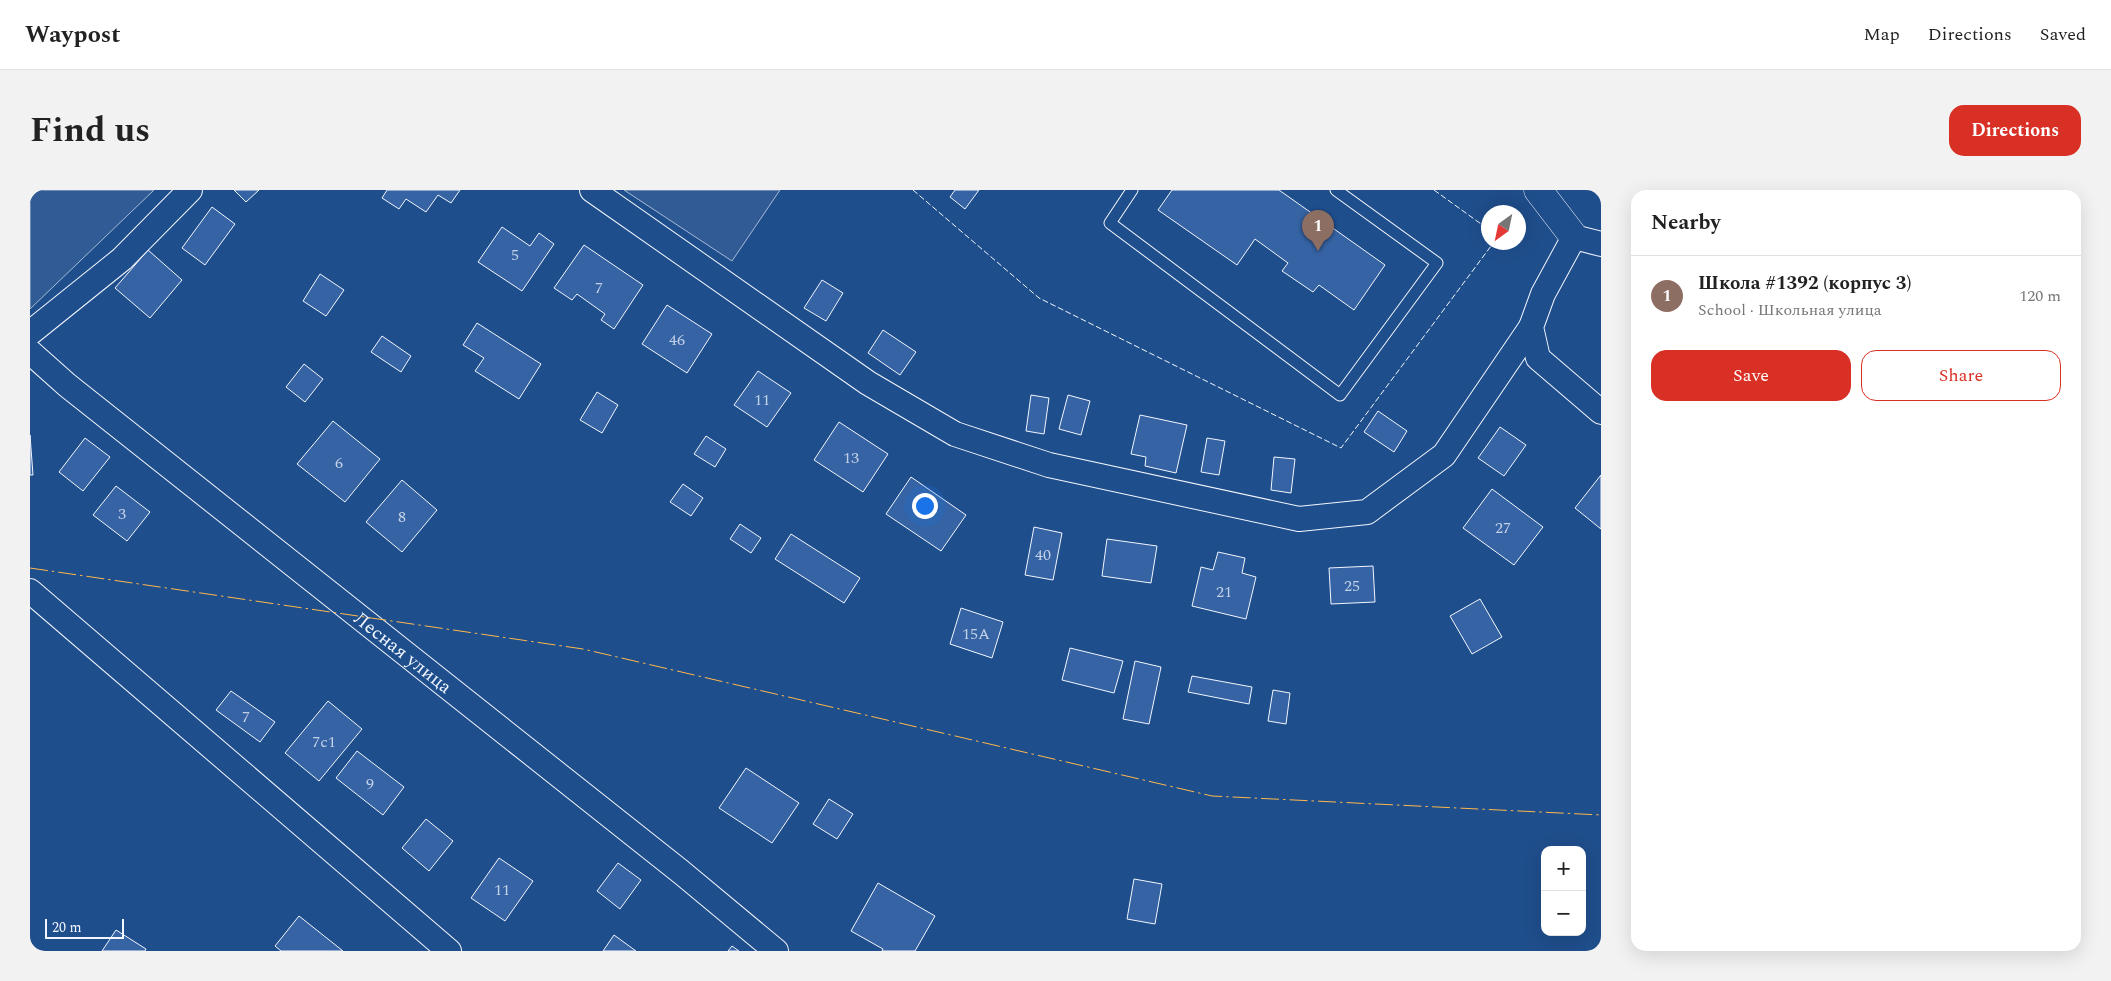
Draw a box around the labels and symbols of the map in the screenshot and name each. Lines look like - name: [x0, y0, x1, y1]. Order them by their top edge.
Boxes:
- north arrow: [1481, 205, 1526, 250]
- pin: 1: [1302, 210, 1334, 251]
- house number: 5: [511, 243, 519, 267]
- house number: 7: [595, 276, 603, 300]
- house number: 46: [669, 328, 685, 352]
- house number: 11: [754, 388, 770, 412]
- house number: 13: [843, 446, 859, 470]
- house number: 6: [335, 451, 343, 475]
- your location: [912, 493, 938, 519]
- house number: 3: [118, 502, 126, 526]
- house number: 8: [398, 505, 406, 529]
- house number: 27: [1495, 516, 1511, 540]
- house number: 40: [1035, 543, 1051, 567]
- house number: 25: [1344, 574, 1360, 598]
- house number: 21: [1216, 580, 1232, 604]
- street label: Лесная улица: [347, 605, 459, 702]
- house number: 15А: [962, 622, 990, 646]
- house number: 7: [242, 705, 250, 729]
- house number: 7с1: [312, 730, 336, 754]
- house number: 9: [366, 772, 374, 796]
- house number: 11: [494, 878, 510, 902]
- scale bar: [45, 916, 124, 939]

